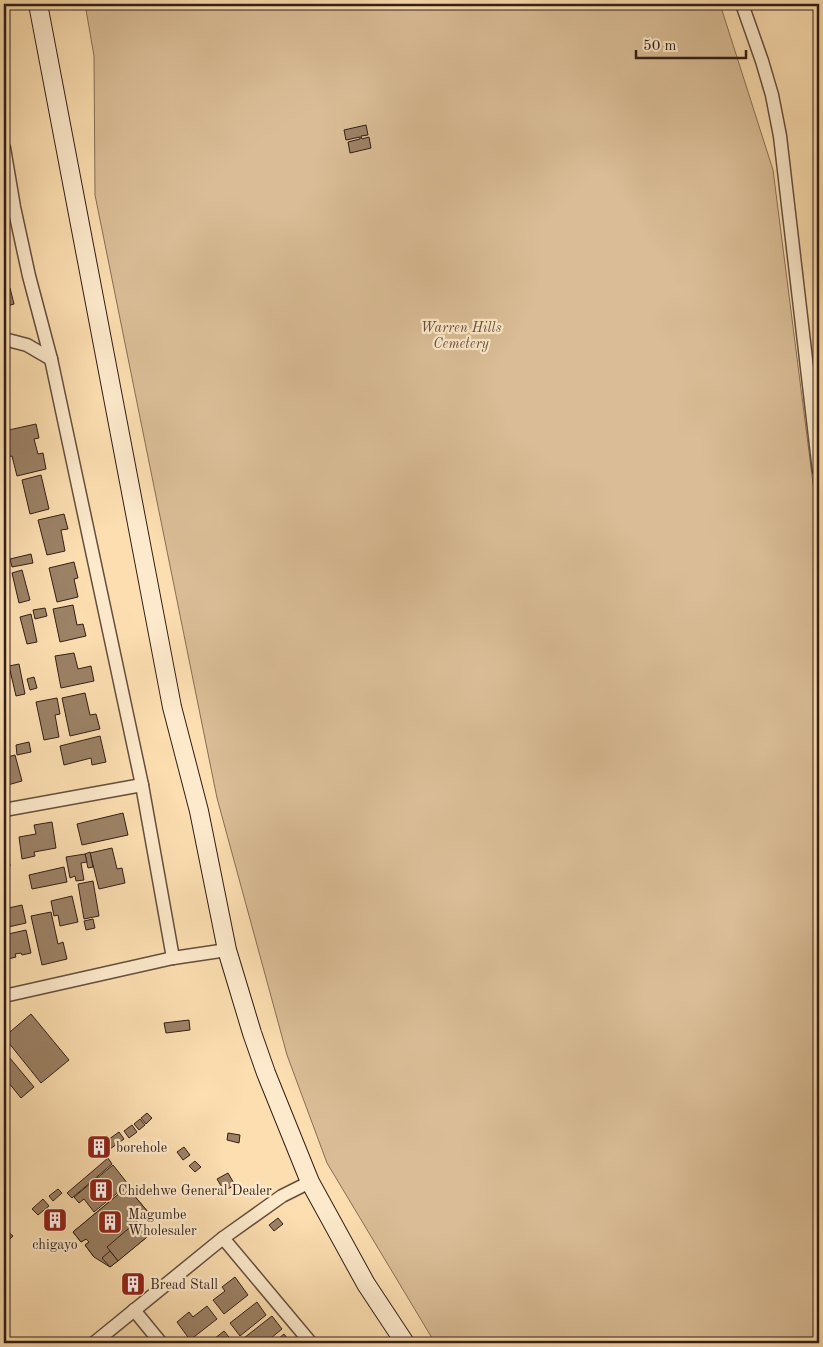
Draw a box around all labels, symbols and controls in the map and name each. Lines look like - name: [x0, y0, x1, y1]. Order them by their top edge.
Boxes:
- scale bar: [636, 28, 746, 60]
- text: 50 m: [643, 39, 677, 54]
- park label: Warren Hills Cemetery: [420, 321, 502, 352]
- building icon: borehole: [86, 1134, 112, 1160]
- place label: borehole: [116, 1141, 167, 1155]
- building icon: Chidehwe General Dealer: [88, 1177, 114, 1203]
- place label: Chidehwe General Dealer: [118, 1184, 272, 1198]
- building icon: chigayo: [42, 1207, 68, 1233]
- place label: Magumbe Wholesaler: [128, 1208, 197, 1238]
- building icon: Magumbe Wholesaler: [97, 1209, 123, 1235]
- place label: chigayo: [32, 1238, 78, 1252]
- building icon: Bread Stall: [120, 1271, 146, 1297]
- place label: Bread Stall: [150, 1278, 218, 1292]

